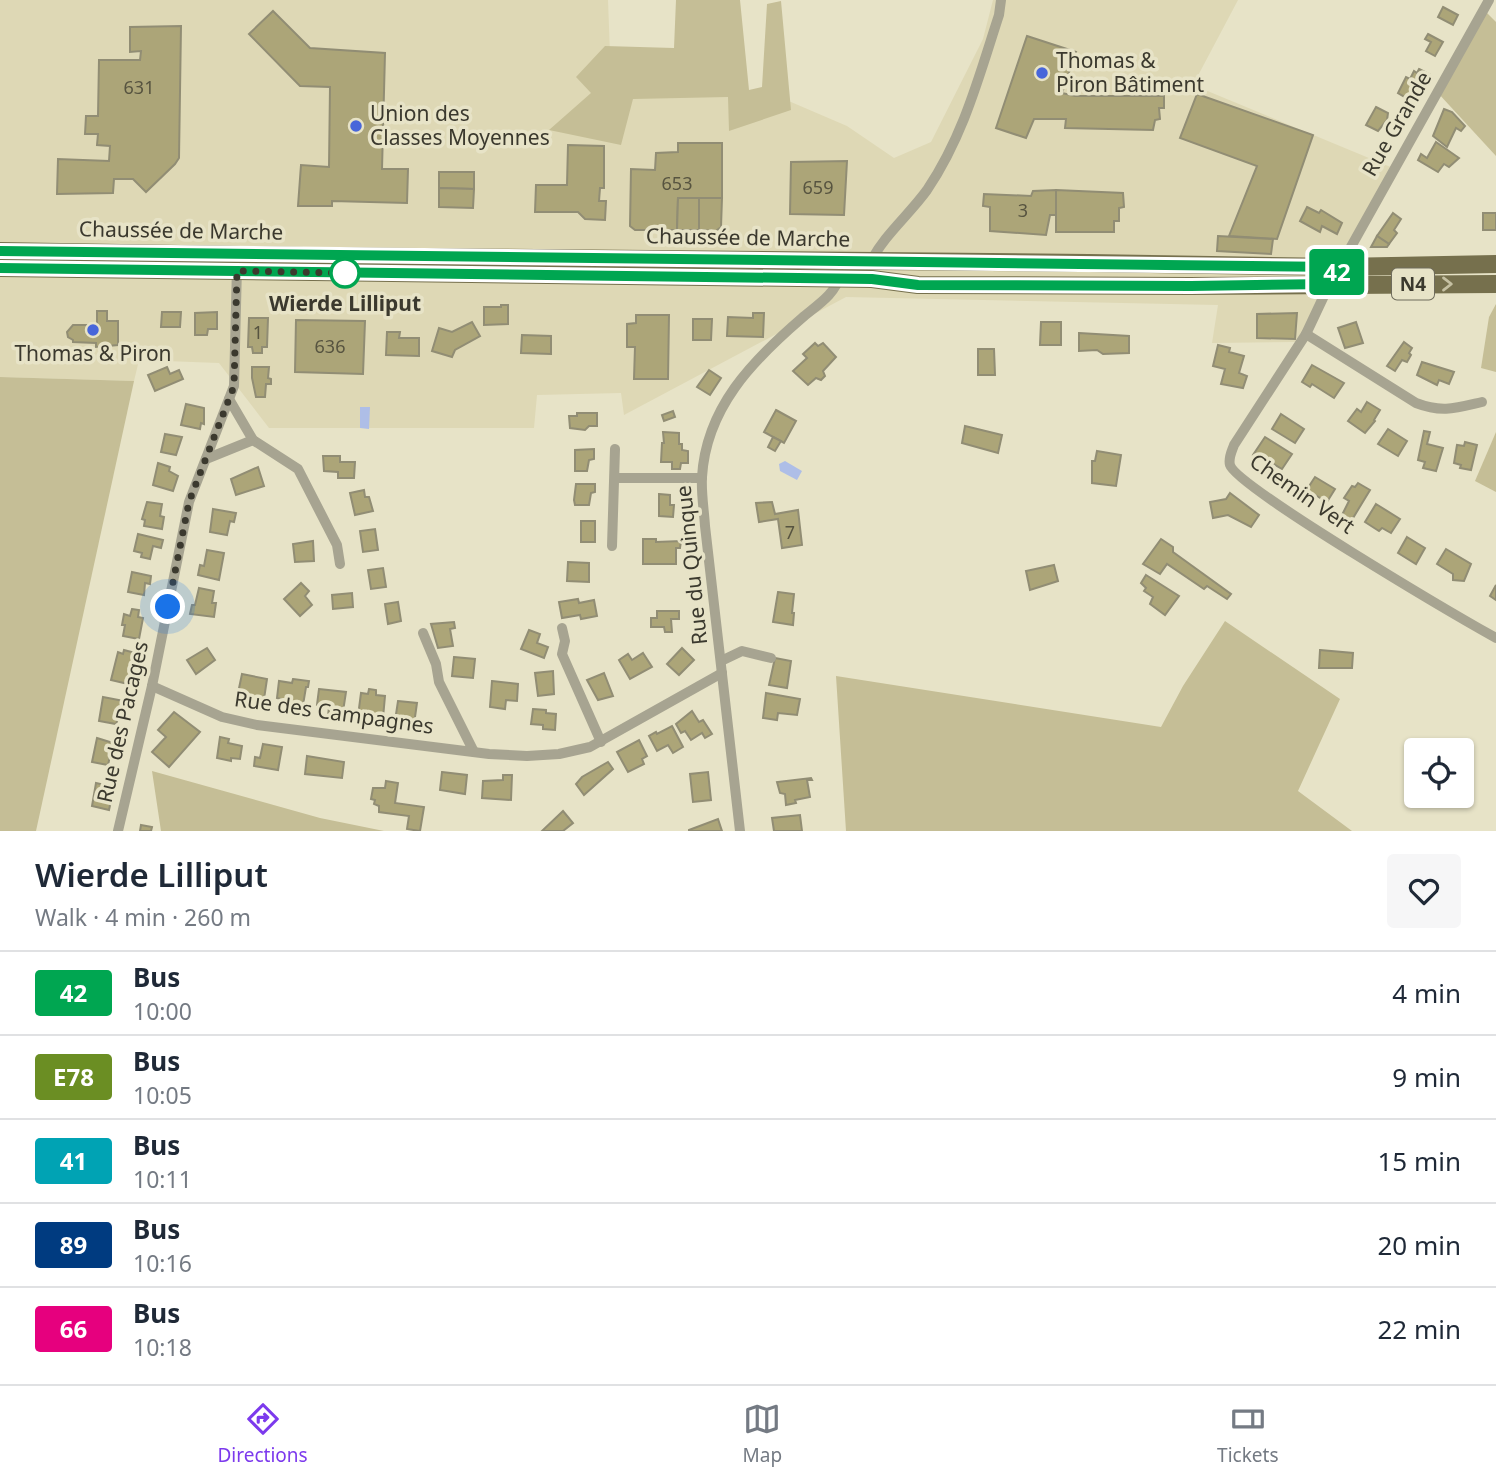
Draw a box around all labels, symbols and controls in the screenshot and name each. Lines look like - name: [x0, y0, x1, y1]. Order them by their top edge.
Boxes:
- place label: Thomas & Piron Bâtiment: [1056, 46, 1204, 98]
- marker: Thomas & Piron Bâtiment: [1034, 65, 1050, 81]
- street label: Rue Grande: [1355, 66, 1437, 181]
- house number: 631: [124, 75, 154, 99]
- place label: Union des Classes Moyennes: [370, 99, 550, 151]
- marker: Union des Classes Moyennes: [348, 118, 364, 134]
- house number: 653: [662, 171, 692, 195]
- house number: 659: [803, 175, 833, 199]
- house number: 3: [1018, 198, 1028, 222]
- street label: Chaussée de Marche: [79, 214, 283, 246]
- street label: Chaussée de Marche: [646, 221, 850, 253]
- line badge: 42: [1306, 249, 1368, 295]
- text: 42: [1323, 255, 1351, 288]
- marker: Wierde Lilliput: [330, 258, 360, 288]
- road number: N4: [1392, 268, 1434, 300]
- one-way arrow: [1442, 276, 1453, 292]
- place label: Wierde Lilliput: [269, 289, 421, 317]
- house number: 1: [253, 320, 263, 344]
- marker: Thomas & Piron: [85, 322, 101, 338]
- house number: 636: [315, 334, 345, 358]
- place label: Thomas & Piron: [14, 339, 172, 367]
- street label: Chemin Vert: [1245, 447, 1361, 540]
- street label: Rue du Quinque: [669, 484, 713, 646]
- house number: 7: [785, 520, 795, 544]
- your location: [150, 589, 185, 624]
- street label: Rue des Pacages: [90, 638, 154, 805]
- street label: Rue des Campagnes: [233, 684, 436, 740]
- map controls: [1404, 738, 1474, 808]
- button: locate: [1404, 738, 1474, 808]
- text: Wierde Lilliput: [35, 852, 268, 897]
- button: heart: [1387, 854, 1461, 928]
- text: Walk · 4 min · 260 m: [35, 901, 251, 933]
- text: Bus: [133, 959, 180, 995]
- text: 4 min: [1392, 975, 1461, 1011]
- text: 42: [60, 976, 87, 1009]
- text: 10:00: [133, 995, 192, 1027]
- text: Bus: [133, 1043, 180, 1079]
- text: 9 min: [1392, 1059, 1461, 1095]
- text: E78: [53, 1060, 94, 1093]
- text: 10:05: [133, 1079, 192, 1111]
- text: Bus: [133, 1127, 180, 1163]
- text: 15 min: [1377, 1143, 1461, 1179]
- text: 41: [60, 1144, 87, 1177]
- text: 10:11: [133, 1163, 192, 1195]
- text: Bus: [133, 1211, 180, 1247]
- text: 20 min: [1377, 1227, 1461, 1263]
- text: 89: [60, 1228, 87, 1261]
- text: 10:16: [133, 1247, 192, 1279]
- text: Bus: [133, 1295, 180, 1331]
- text: 22 min: [1377, 1311, 1461, 1347]
- text: 66: [60, 1312, 87, 1345]
- text: 10:18: [133, 1331, 192, 1363]
- tab: Directions: [217, 1400, 308, 1468]
- tab: Map: [743, 1400, 782, 1468]
- tab: Tickets: [1217, 1400, 1279, 1468]

